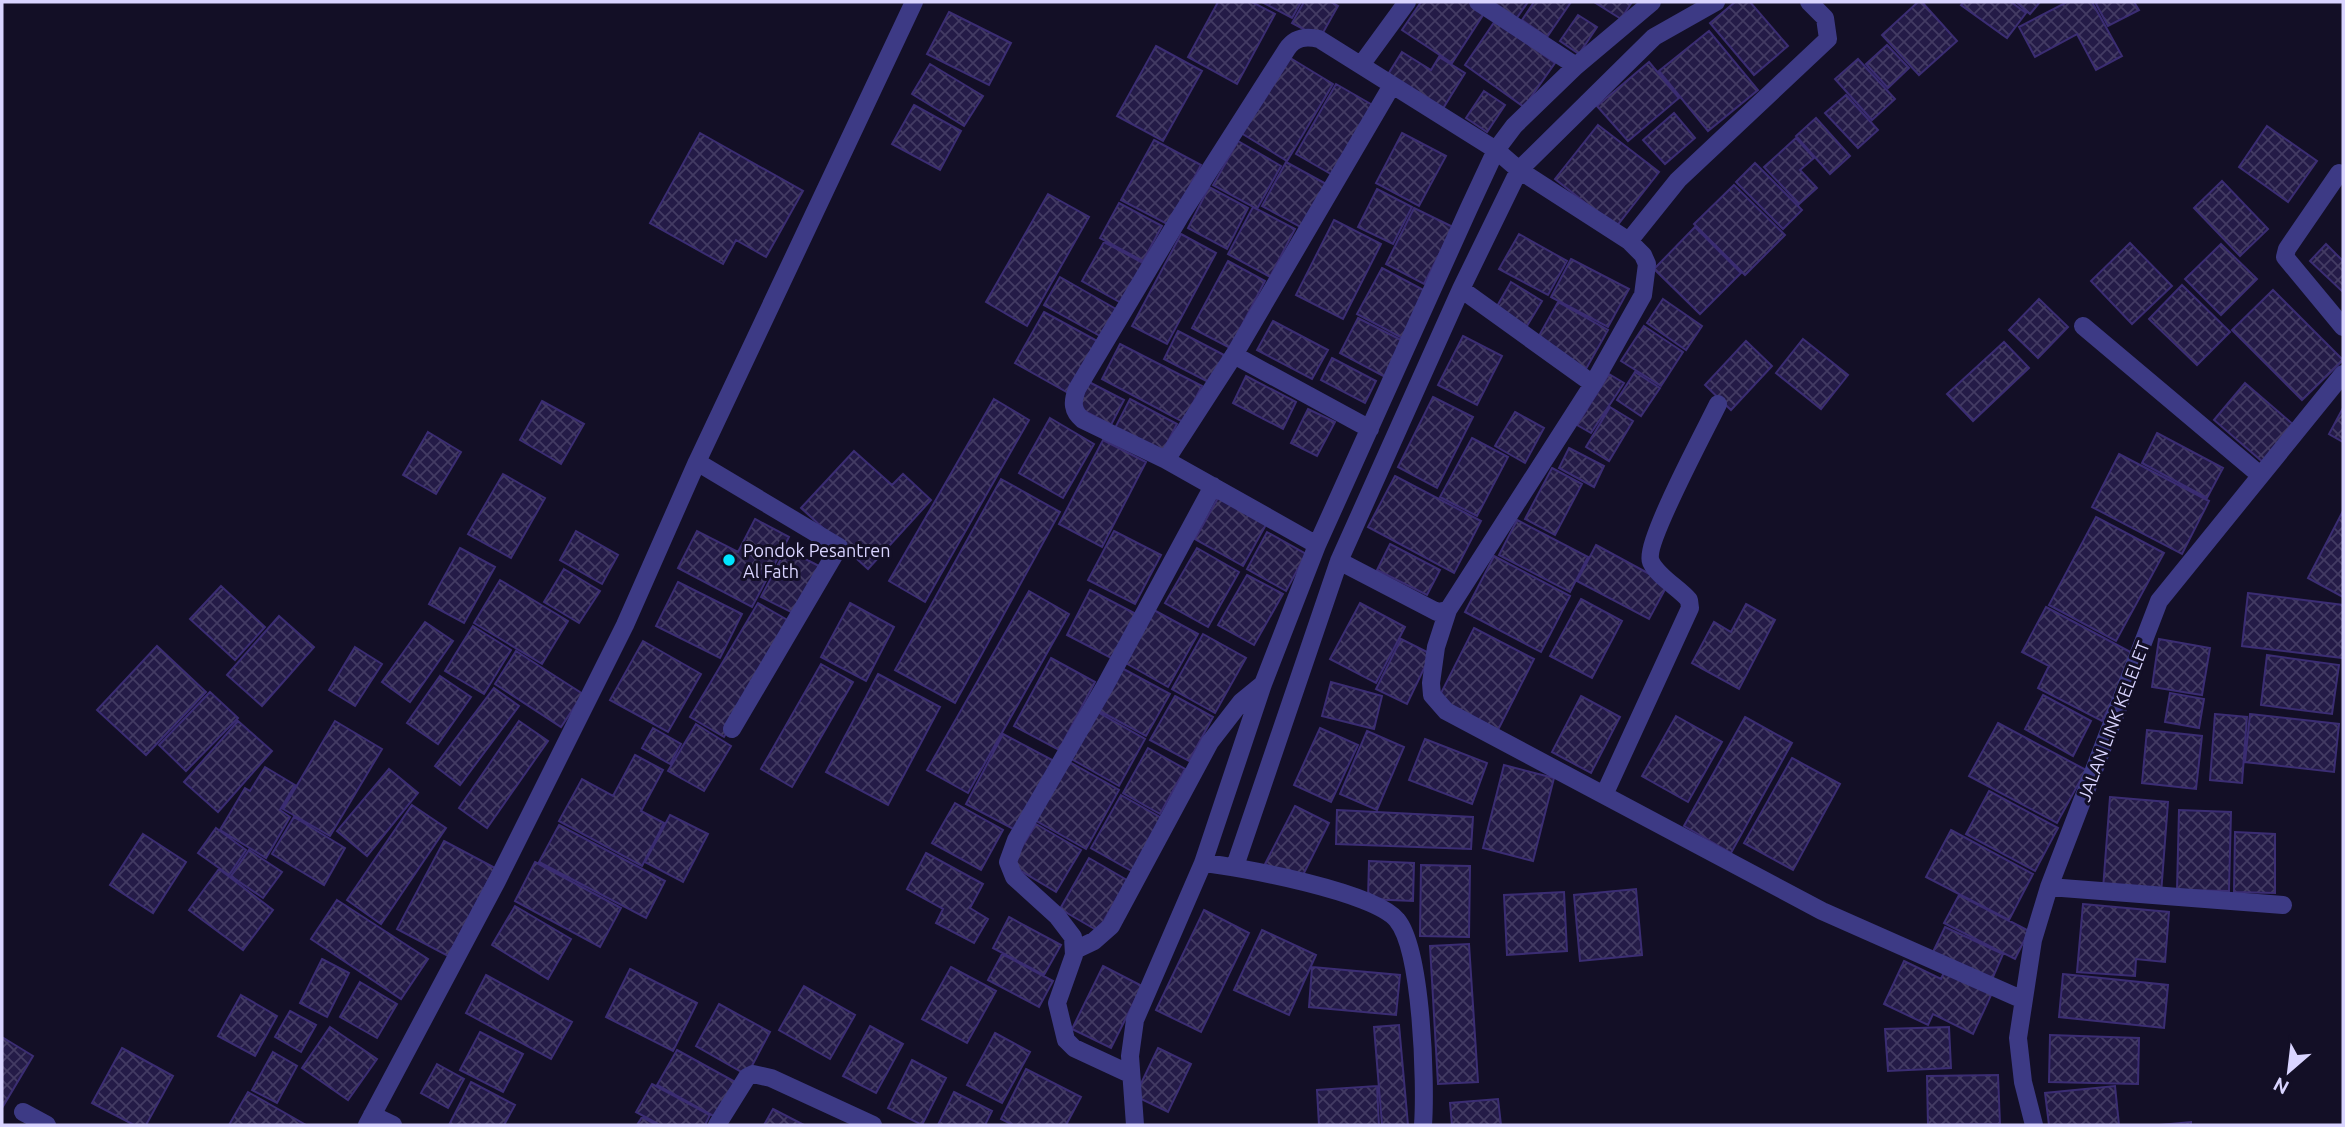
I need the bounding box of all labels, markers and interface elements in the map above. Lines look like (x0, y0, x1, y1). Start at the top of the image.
place label: Pondok Pesantren Al Fath (743, 540, 890, 581)
marker: Pondok Pesantren Al Fath (721, 552, 737, 568)
street label: JALAN LINK KELELET (2073, 638, 2153, 804)
north arrow (2254, 1036, 2324, 1106)
text: N (2270, 1073, 2292, 1099)

